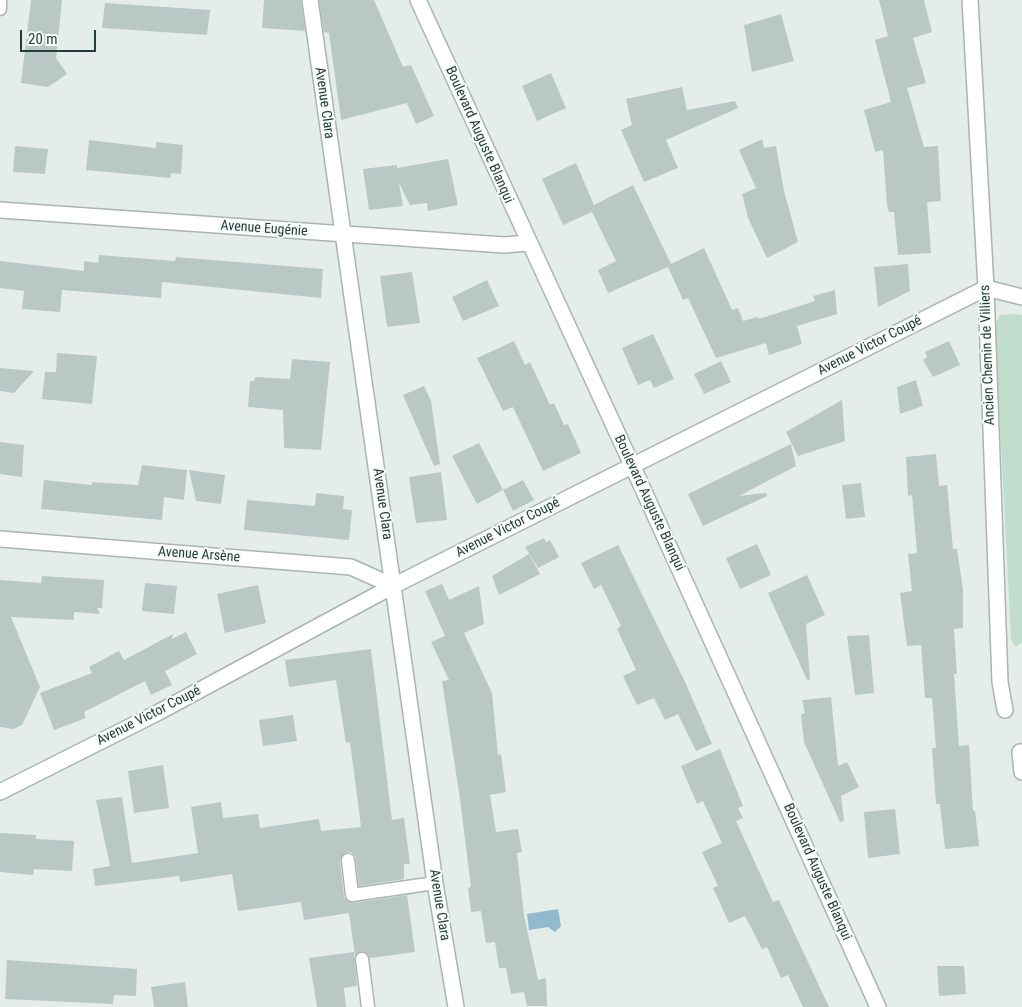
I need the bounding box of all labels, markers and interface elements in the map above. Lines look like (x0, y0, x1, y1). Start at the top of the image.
scale bar (22, 20, 99, 52)
text: 20 m (28, 30, 58, 48)
street label: Boulevard Auguste Blanqui (441, 64, 517, 206)
street label: Avenue Clara (311, 66, 337, 140)
street label: Avenue Eugénie (220, 218, 308, 240)
street label: Ancien Chemin de Villiers (977, 284, 999, 426)
street label: Avenue Victor Coupé (815, 312, 925, 380)
street label: Boulevard Auguste Blanqui (610, 432, 688, 574)
street label: Avenue Clara (369, 467, 395, 541)
street label: Avenue Victor Coupé (453, 494, 563, 562)
street label: Avenue Arsène (157, 544, 241, 566)
street label: Avenue Victor Coupé (94, 682, 204, 750)
street label: Boulevard Auguste Blanqui (779, 801, 855, 943)
street label: Avenue Clara (425, 868, 453, 942)

